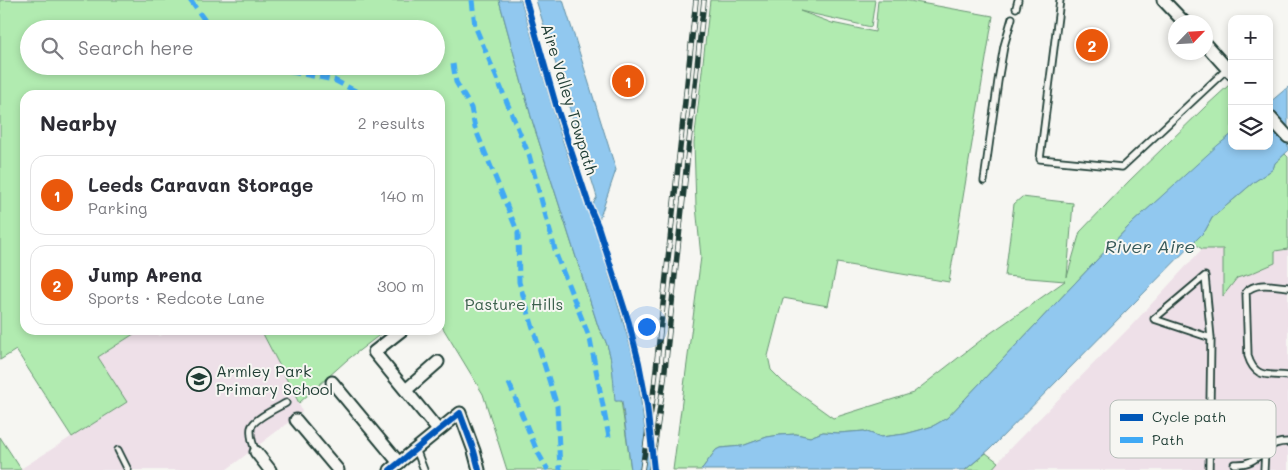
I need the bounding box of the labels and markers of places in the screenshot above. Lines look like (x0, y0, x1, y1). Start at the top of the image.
pin: 2 (1076, 26, 1108, 64)
pin: 1 (612, 62, 644, 100)
place label: Armley Park Primary School (216, 360, 333, 399)
school or university icon: Armley Park Primary School (186, 366, 212, 392)

